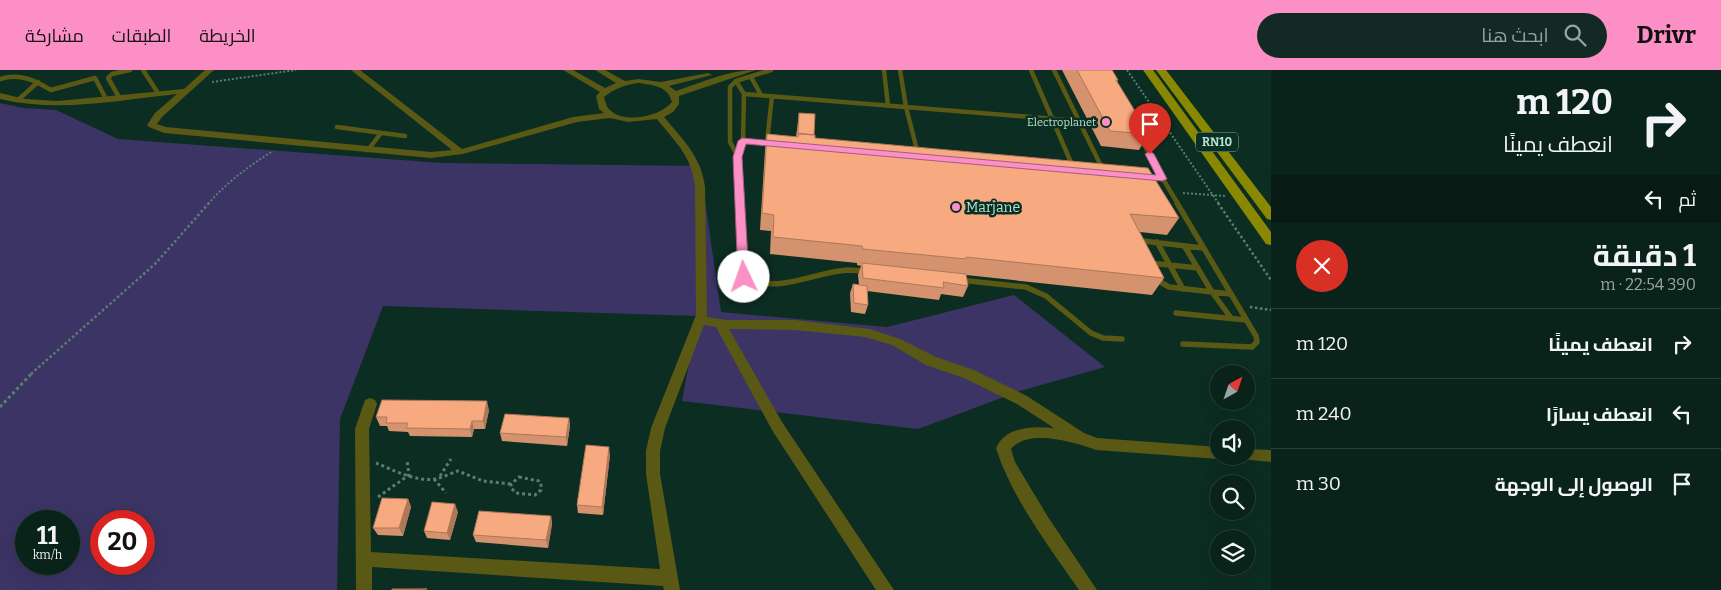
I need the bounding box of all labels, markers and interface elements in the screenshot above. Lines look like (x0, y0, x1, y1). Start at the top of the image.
search box (1257, 13, 1607, 58)
icon: search (1561, 21, 1589, 49)
text: Drivr (1637, 21, 1696, 49)
text: ابحث هنا (1481, 24, 1549, 47)
text: مشاركة (25, 25, 84, 47)
text: الطبقات (112, 25, 171, 47)
text: الخريطة (199, 25, 256, 47)
text: 120 m (1516, 81, 1613, 123)
icon: right (1631, 90, 1696, 155)
pin (1129, 103, 1171, 154)
icon: arrive (1136, 110, 1164, 138)
place label: Electroplanet (1027, 116, 1096, 129)
marker: Electroplanet (1100, 116, 1112, 128)
text: انعطف يمينًا (1503, 131, 1613, 158)
road number: RN10 (1196, 132, 1238, 152)
icon: left (1640, 185, 1668, 213)
text: ثم (1678, 188, 1696, 211)
place label: Marjane (966, 199, 1020, 216)
marker: Marjane (950, 201, 962, 213)
text: 1 دقيقة (1593, 238, 1696, 274)
button: close (1296, 240, 1348, 292)
position arrow (717, 250, 769, 302)
text: 390 m · 22:54 (1600, 275, 1696, 294)
icon: right (1668, 330, 1696, 358)
text: 120 m (1296, 332, 1348, 355)
text: انعطف يمينًا (1548, 333, 1653, 356)
north arrow (1210, 365, 1255, 410)
map controls (1210, 365, 1255, 575)
icon: left (1668, 400, 1696, 428)
text: 240 m (1296, 402, 1352, 425)
text: انعطف يسارًا (1546, 403, 1653, 426)
button: sound (1210, 420, 1255, 465)
icon: arrive (1668, 470, 1696, 498)
text: 30 m (1296, 472, 1341, 495)
text: الوصول إلى الوجهة (1495, 473, 1653, 496)
button: search (1210, 475, 1255, 520)
speed limit sign: 20 (90, 510, 155, 575)
text: 11 (37, 521, 58, 551)
button: layers (1210, 530, 1255, 575)
text: km/h (33, 548, 62, 562)

